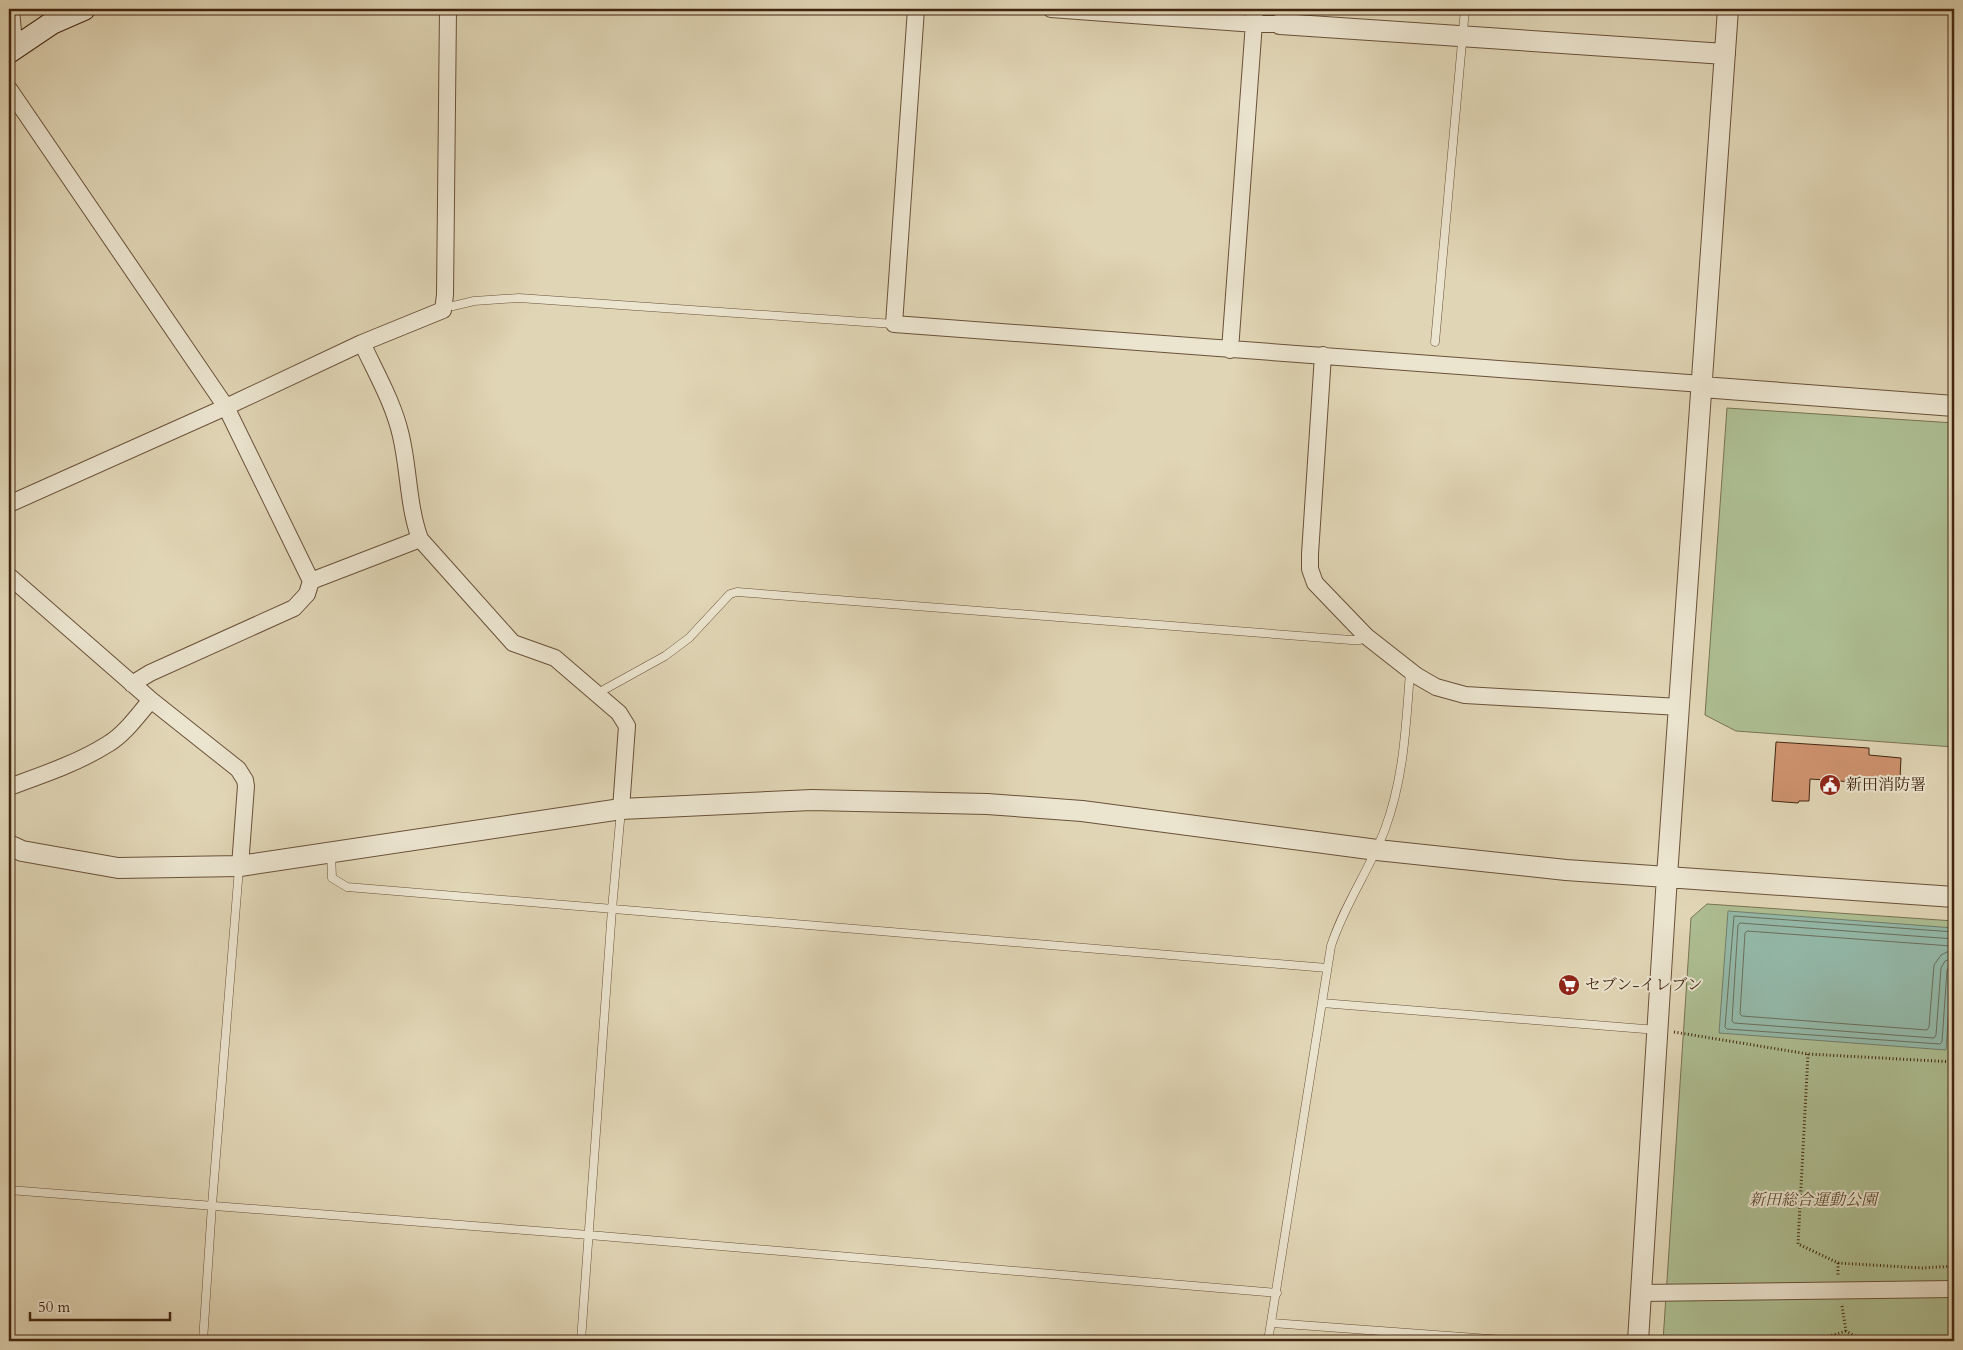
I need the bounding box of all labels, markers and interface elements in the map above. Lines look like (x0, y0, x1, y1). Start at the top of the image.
public building icon: 新田消防署 (1818, 773, 1842, 797)
place label: 新田消防署 (1846, 774, 1926, 796)
supermarket icon: セブン-イレブン (1557, 973, 1581, 997)
place label: セブン-イレブン (1585, 974, 1703, 996)
park label: 新田総合運動公園 (1749, 1189, 1880, 1211)
scale bar (30, 1290, 170, 1322)
text: 50 m (38, 1297, 70, 1317)

